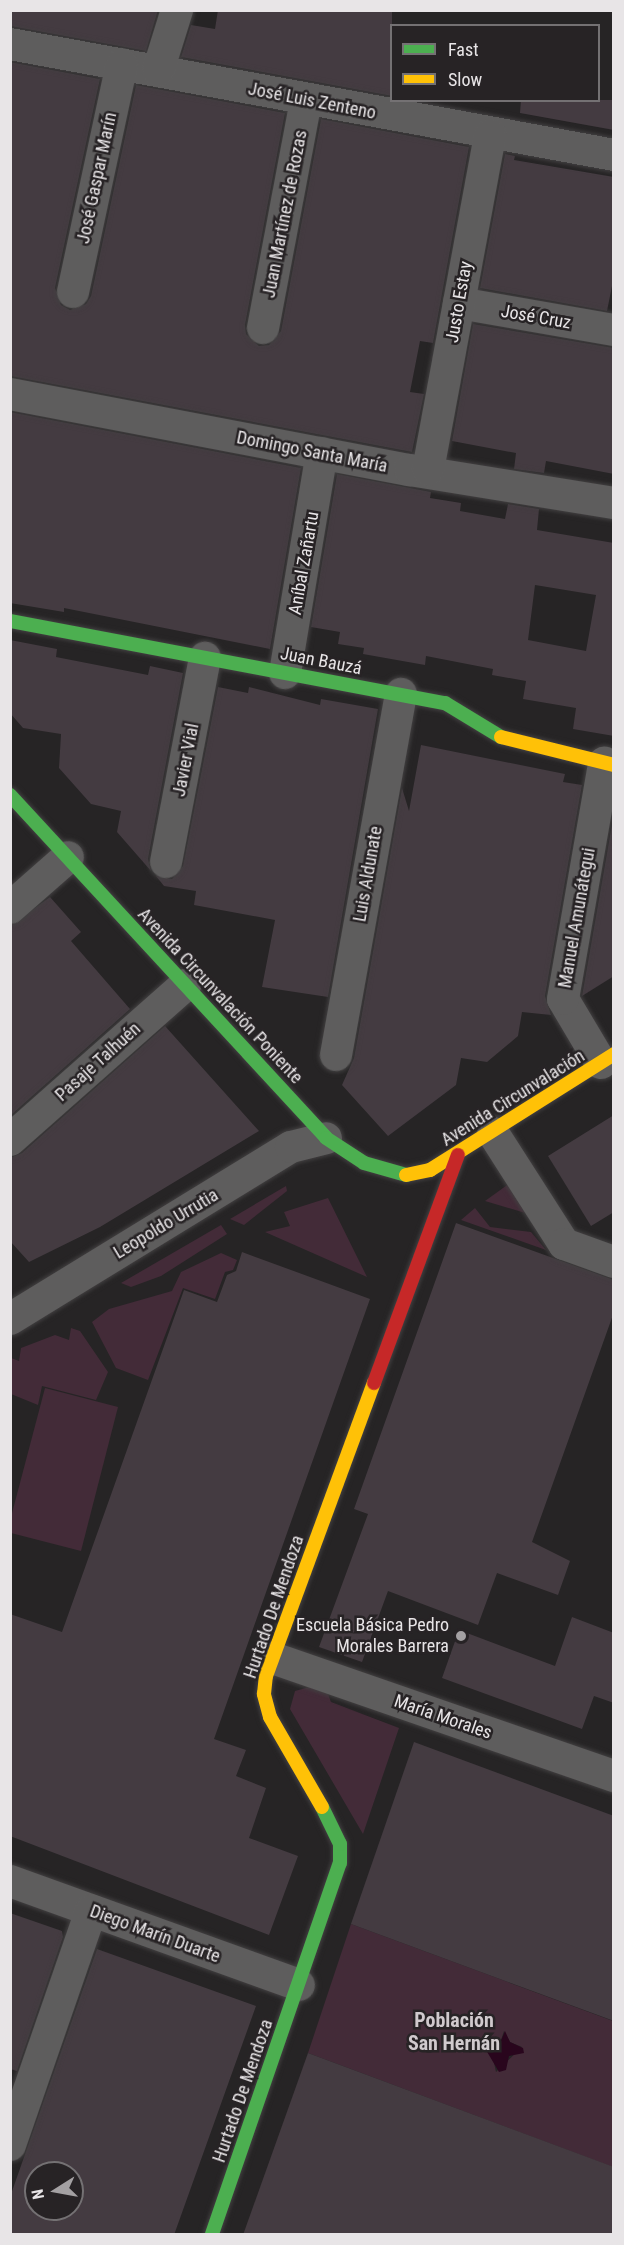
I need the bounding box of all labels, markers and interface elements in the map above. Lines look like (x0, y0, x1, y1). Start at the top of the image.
legend (390, 24, 600, 102)
text: Fast (448, 39, 479, 60)
text: Slow (448, 69, 482, 90)
street label: José Luis Zenteno (246, 78, 378, 124)
street label: José Gaspar Marín (73, 110, 121, 246)
street label: Juan Martínez de Rozas (258, 128, 312, 300)
street label: Justo Estay (441, 260, 477, 344)
street label: José Cruz (499, 300, 573, 334)
street label: Domingo Santa María (235, 427, 389, 477)
street label: Aníbal Zañartu (284, 510, 324, 616)
street label: Juan Bauzá (278, 643, 364, 679)
street label: Javier Vial (168, 722, 204, 798)
street label: Luis Aldunate (349, 825, 387, 923)
street label: Manuel Amunátegui (554, 846, 600, 990)
street label: Avenida Circunvalación Poniente (133, 904, 307, 1088)
street label: Pasaje Talhuén (51, 1018, 145, 1106)
street label: Avenida Circunvalación (437, 1045, 589, 1151)
street label: Leopoldo Urrutia (110, 1184, 222, 1264)
street label: Hurtado De Mendoza (239, 1533, 309, 1681)
place label: Escuela Básica Pedro Morales Barrera (296, 1615, 449, 1658)
marker: Escuela Básica Pedro Morales Barrera (454, 1629, 468, 1643)
street label: María Morales (391, 1690, 495, 1744)
street label: Diego Marín Duarte (87, 1900, 223, 1968)
district label: Población San Hernán (408, 2009, 500, 2056)
street label: Hurtado De Mendoza (208, 2017, 278, 2165)
north arrow (24, 2161, 84, 2221)
text: N (28, 2188, 48, 2201)

